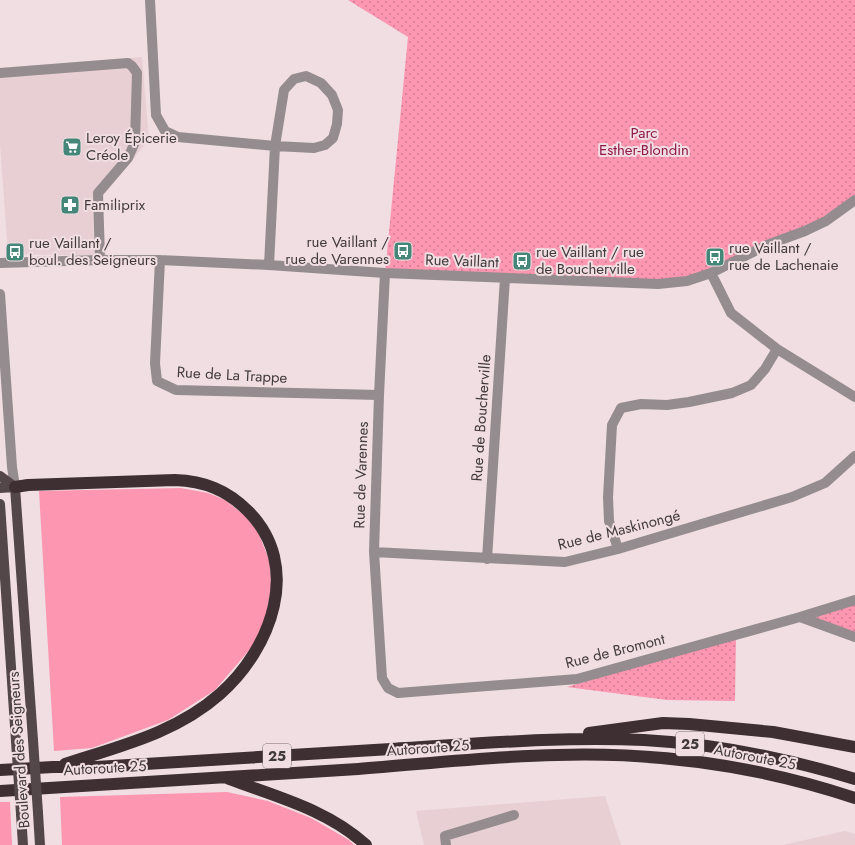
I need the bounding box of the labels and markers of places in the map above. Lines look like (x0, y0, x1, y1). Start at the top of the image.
place label: Leroy Épicerie Créole (86, 127, 177, 166)
supermarket icon: Leroy Épicerie Créole (61, 136, 83, 158)
pharmacy icon: Familiprix (59, 194, 81, 216)
place label: Familiprix (84, 194, 146, 216)
place label: rue Vaillant / rue de Varennes (285, 231, 389, 270)
place label: rue Vaillant / boul. des Seigneurs (29, 232, 156, 271)
place label: rue Vaillant / rue de Lachenaie (729, 237, 839, 276)
bus stop icon: rue Vaillant / rue de Varennes (392, 240, 414, 262)
bus stop icon: rue Vaillant / boul. des Seigneurs (4, 241, 26, 263)
place label: rue Vaillant / rue de Boucherville (536, 241, 644, 280)
bus stop icon: rue Vaillant / rue de Lachenaie (704, 246, 726, 268)
bus stop icon: rue Vaillant / rue de Boucherville (511, 250, 533, 272)

